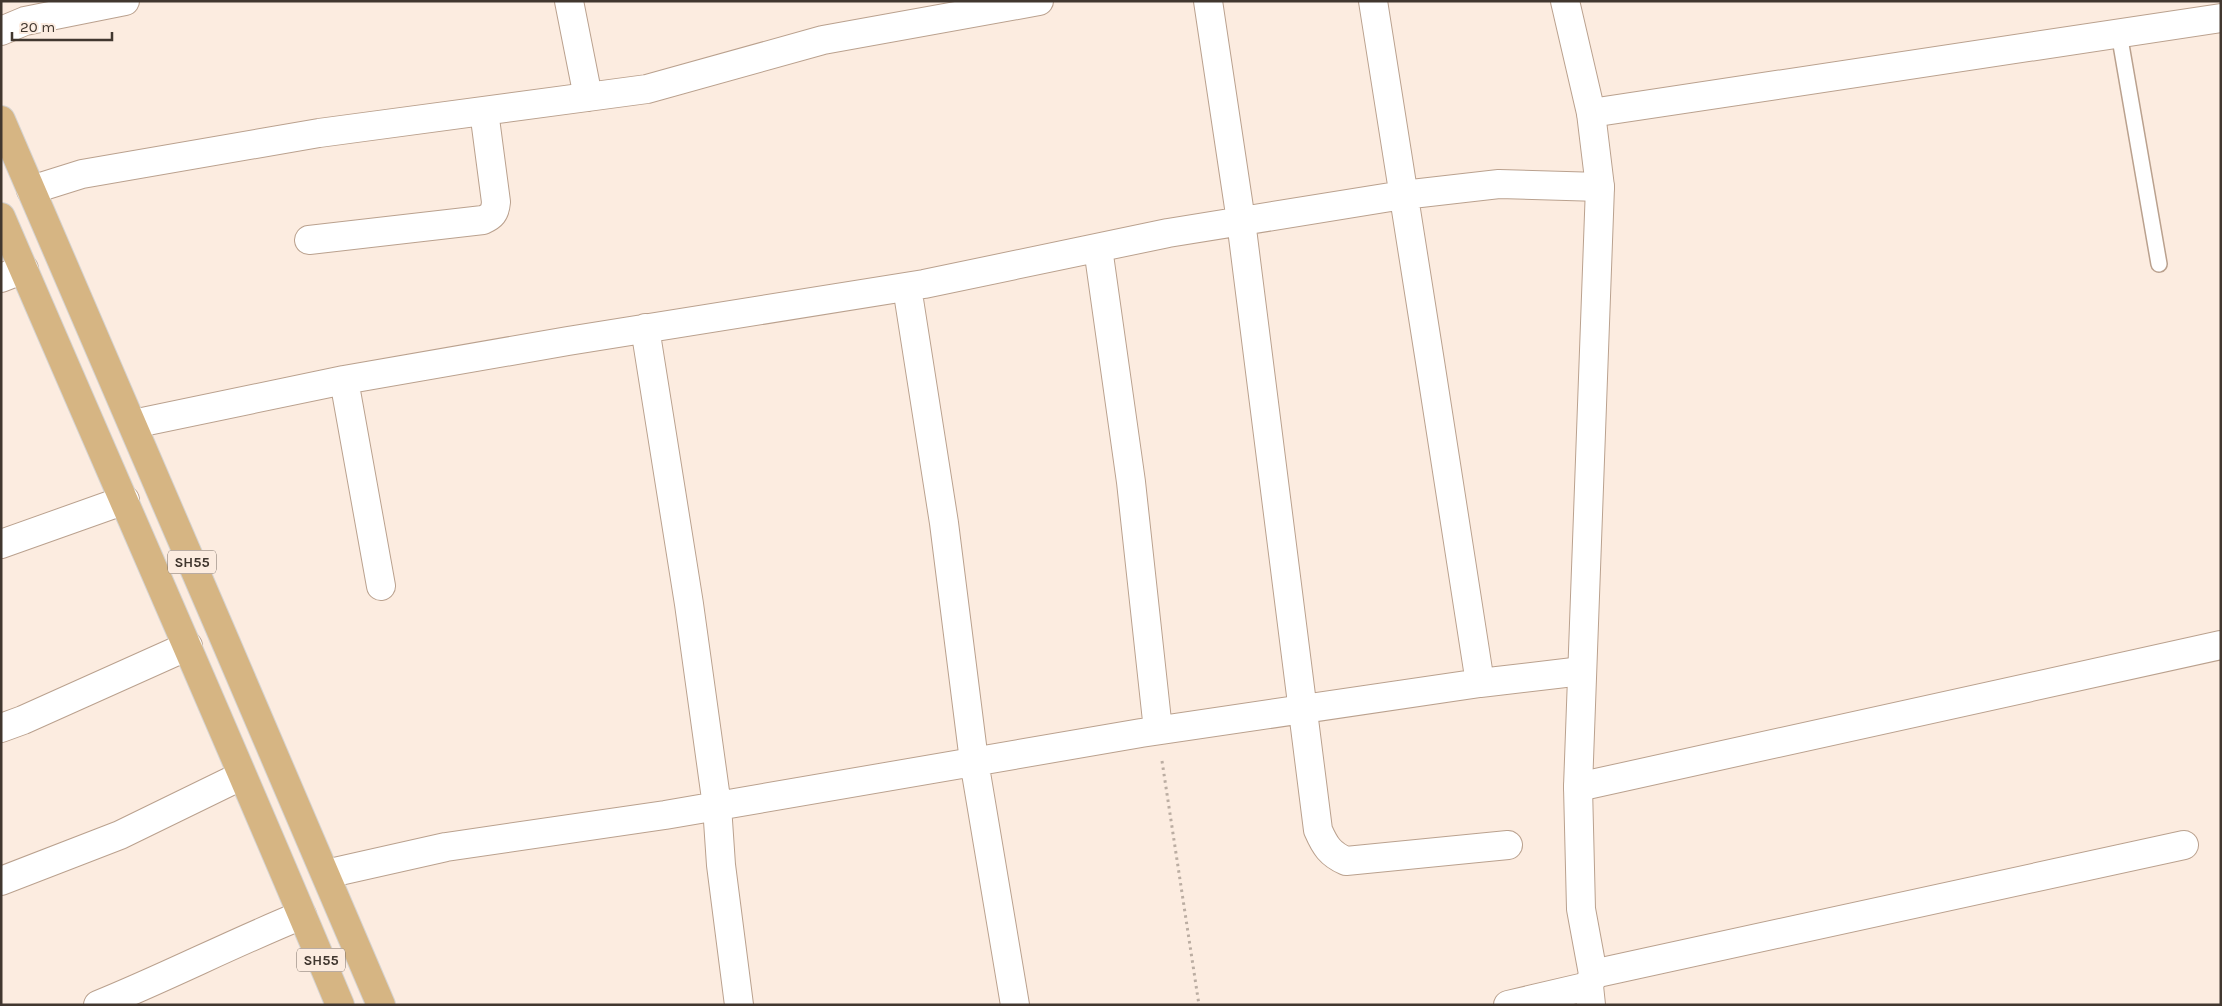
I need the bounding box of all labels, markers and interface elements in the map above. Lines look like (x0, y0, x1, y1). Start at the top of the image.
scale bar (12, 10, 112, 42)
text: 20 m (20, 18, 55, 36)
road number: SH55 (168, 550, 216, 574)
road number: SH55 (297, 948, 345, 972)

